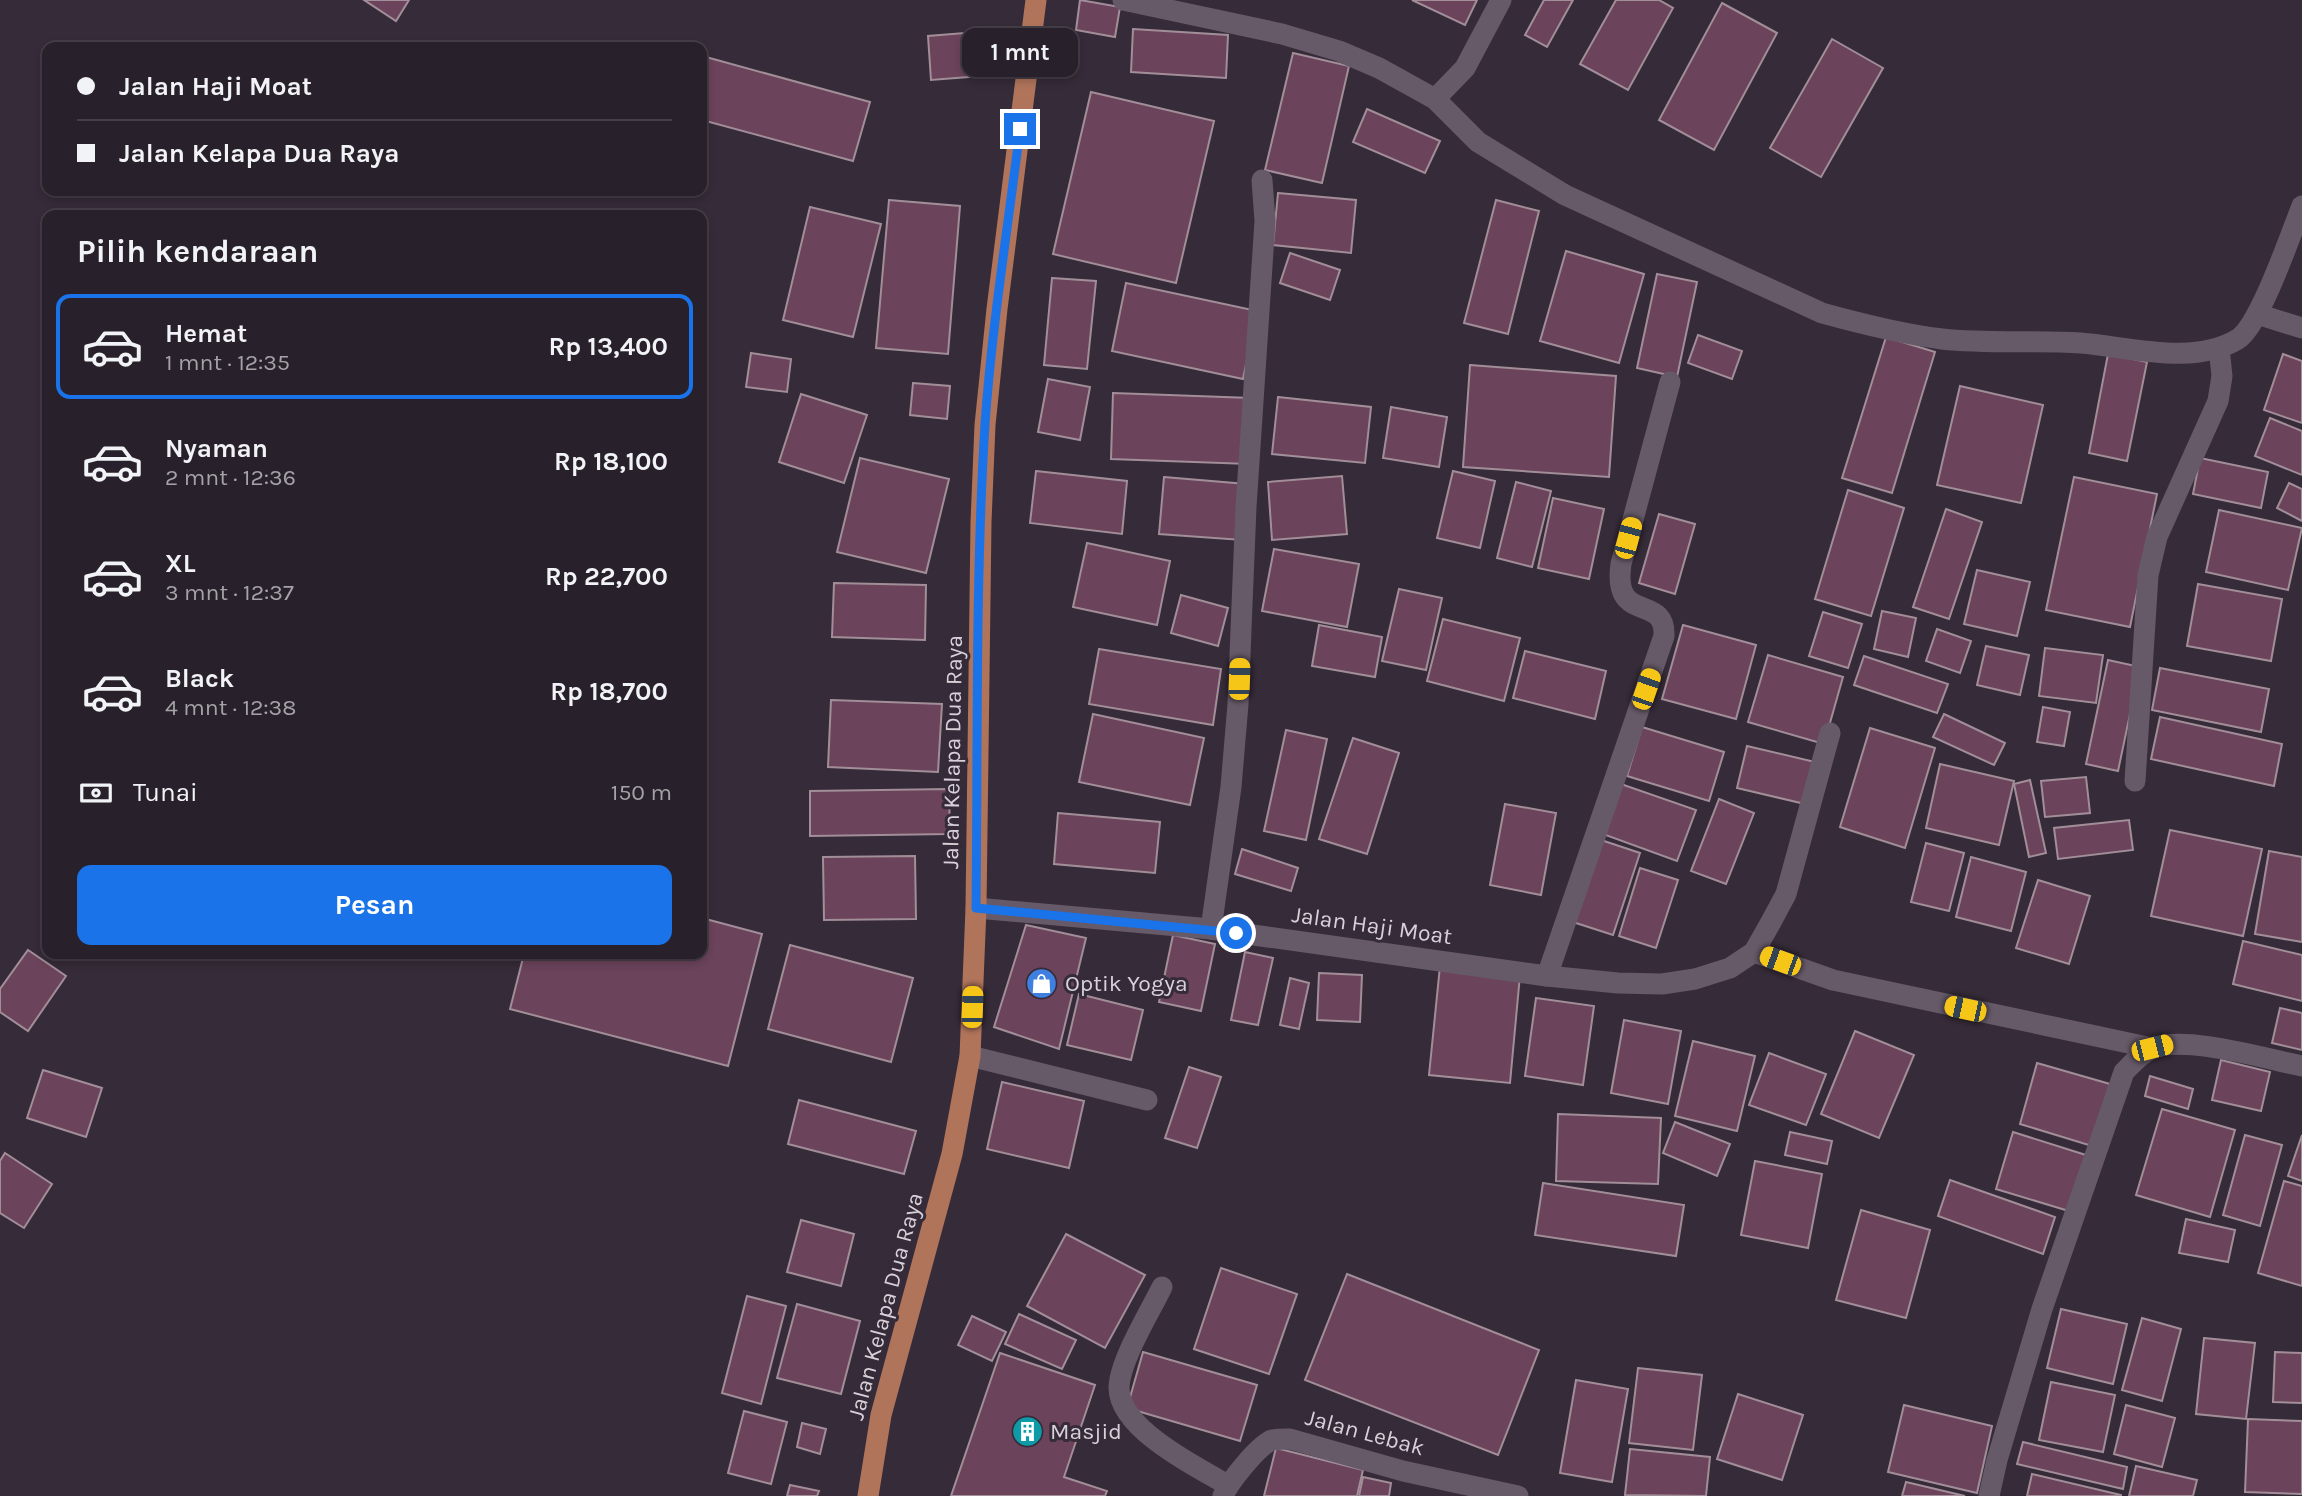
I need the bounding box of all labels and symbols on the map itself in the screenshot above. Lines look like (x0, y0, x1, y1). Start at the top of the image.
callout: 1 mnt (962, 27, 1078, 76)
route end (1004, 113, 1036, 145)
car (1613, 515, 1644, 561)
street label: Jalan Kelapa Dua Raya (937, 635, 968, 869)
car (1228, 658, 1251, 700)
car (1630, 666, 1663, 712)
street label: Jalan Haji Moat (1290, 901, 1454, 950)
route start (1220, 917, 1252, 949)
car (1757, 944, 1804, 978)
shop icon: Optik Yogya (1025, 966, 1059, 1000)
place label: Optik Yogya (1065, 970, 1188, 997)
car (961, 986, 984, 1028)
car (1943, 994, 1988, 1024)
car (2130, 1033, 2175, 1063)
street label: Jalan Kelapa Dua Raya (842, 1190, 929, 1423)
street label: Jalan Lebak (1302, 1404, 1427, 1461)
building icon: Masjid (1010, 1414, 1044, 1448)
place label: Masjid (1050, 1418, 1122, 1445)

